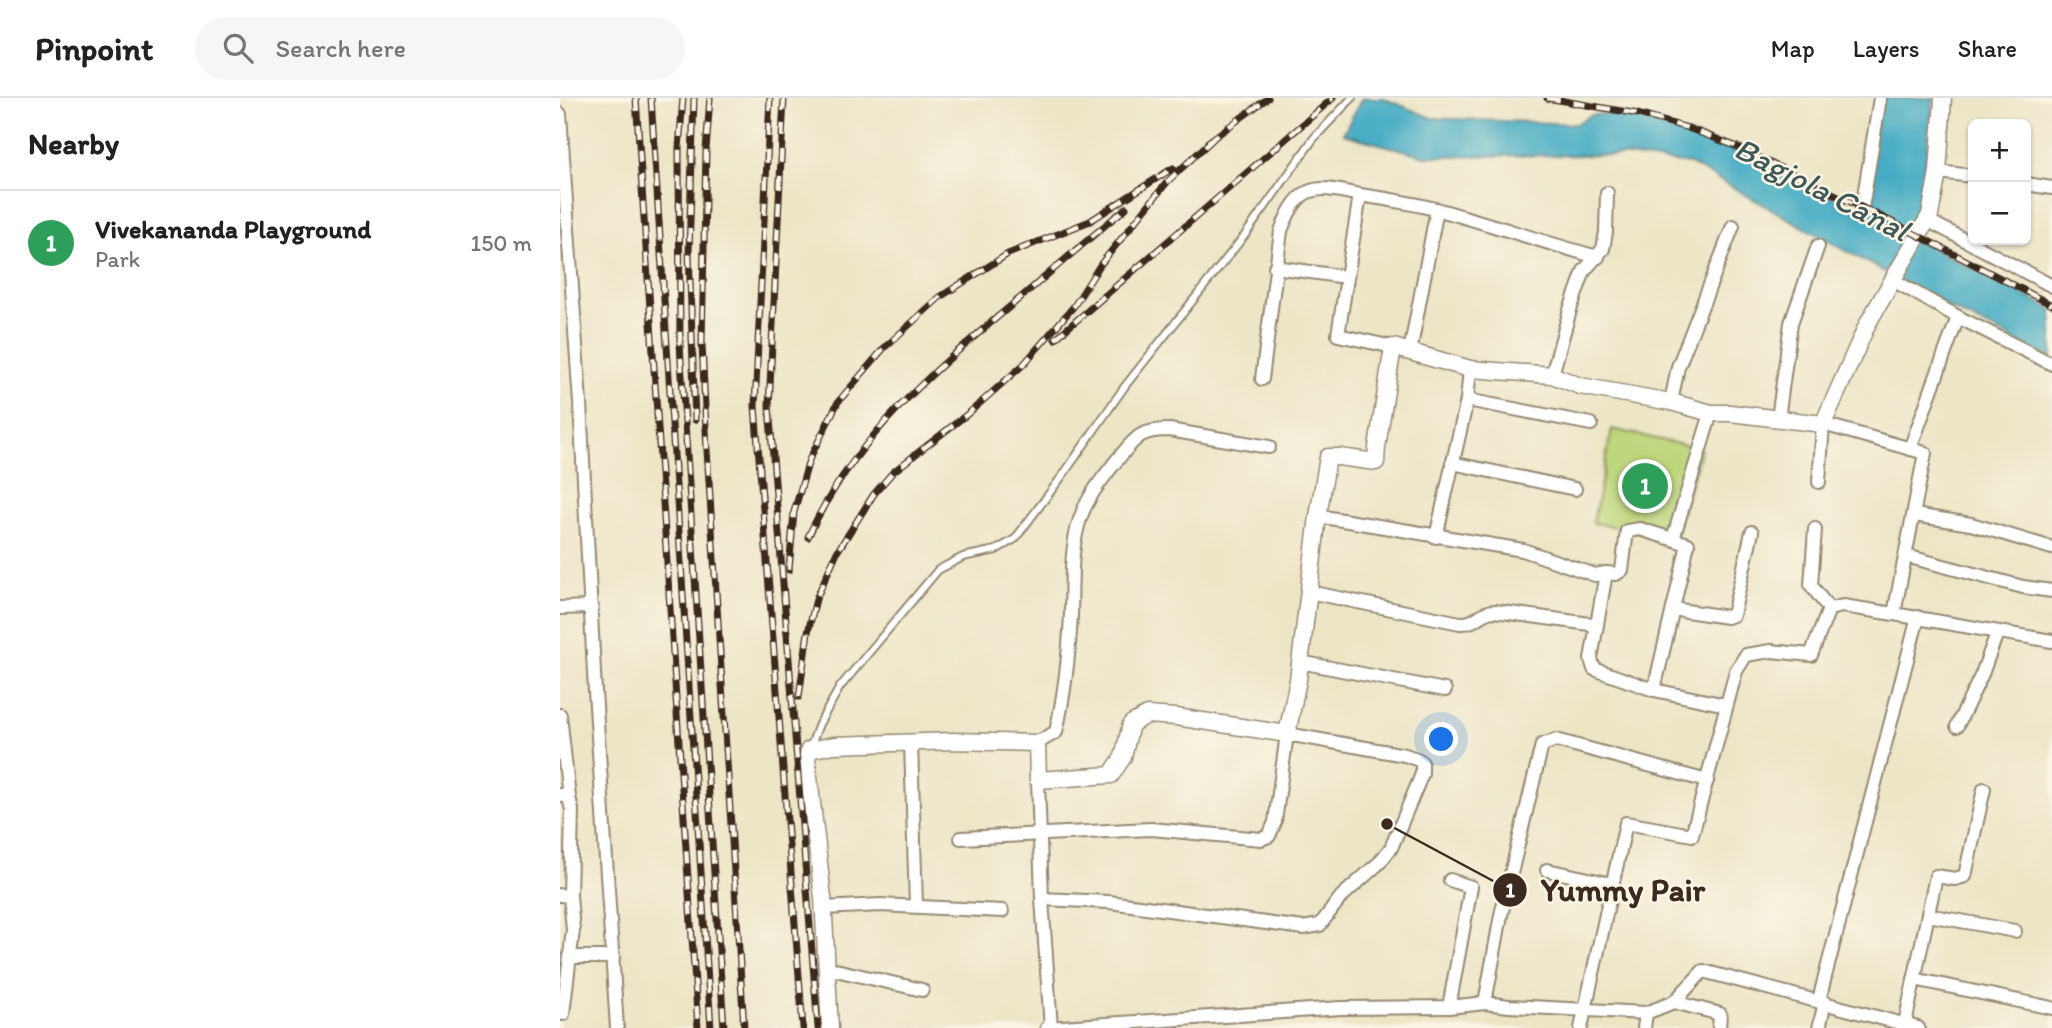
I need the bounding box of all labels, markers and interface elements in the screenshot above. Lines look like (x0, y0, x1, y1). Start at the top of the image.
search box (195, 17, 685, 80)
text: Pinpoint (35, 29, 153, 68)
icon: search (219, 29, 257, 67)
text: Search here (275, 32, 406, 64)
text: Map (1771, 34, 1815, 63)
text: Layers (1853, 34, 1920, 63)
text: Share (1958, 34, 2017, 63)
map controls (1968, 119, 2031, 245)
button: + (1968, 119, 2031, 182)
text: Nearby (28, 125, 119, 162)
water label: Bagjola Canal (1728, 129, 1917, 250)
button: − (1968, 182, 2031, 245)
text: Vivekananda Playground (95, 213, 371, 245)
text: 1 (46, 229, 56, 257)
text: 150 m (471, 229, 532, 257)
text: Park (95, 245, 140, 273)
pin: 1 (1622, 460, 1668, 512)
your location (1424, 722, 1458, 756)
callout: Yummy Pair (1492, 863, 1720, 916)
text: Yummy Pair (1540, 871, 1707, 909)
text: 1 (1505, 877, 1515, 902)

